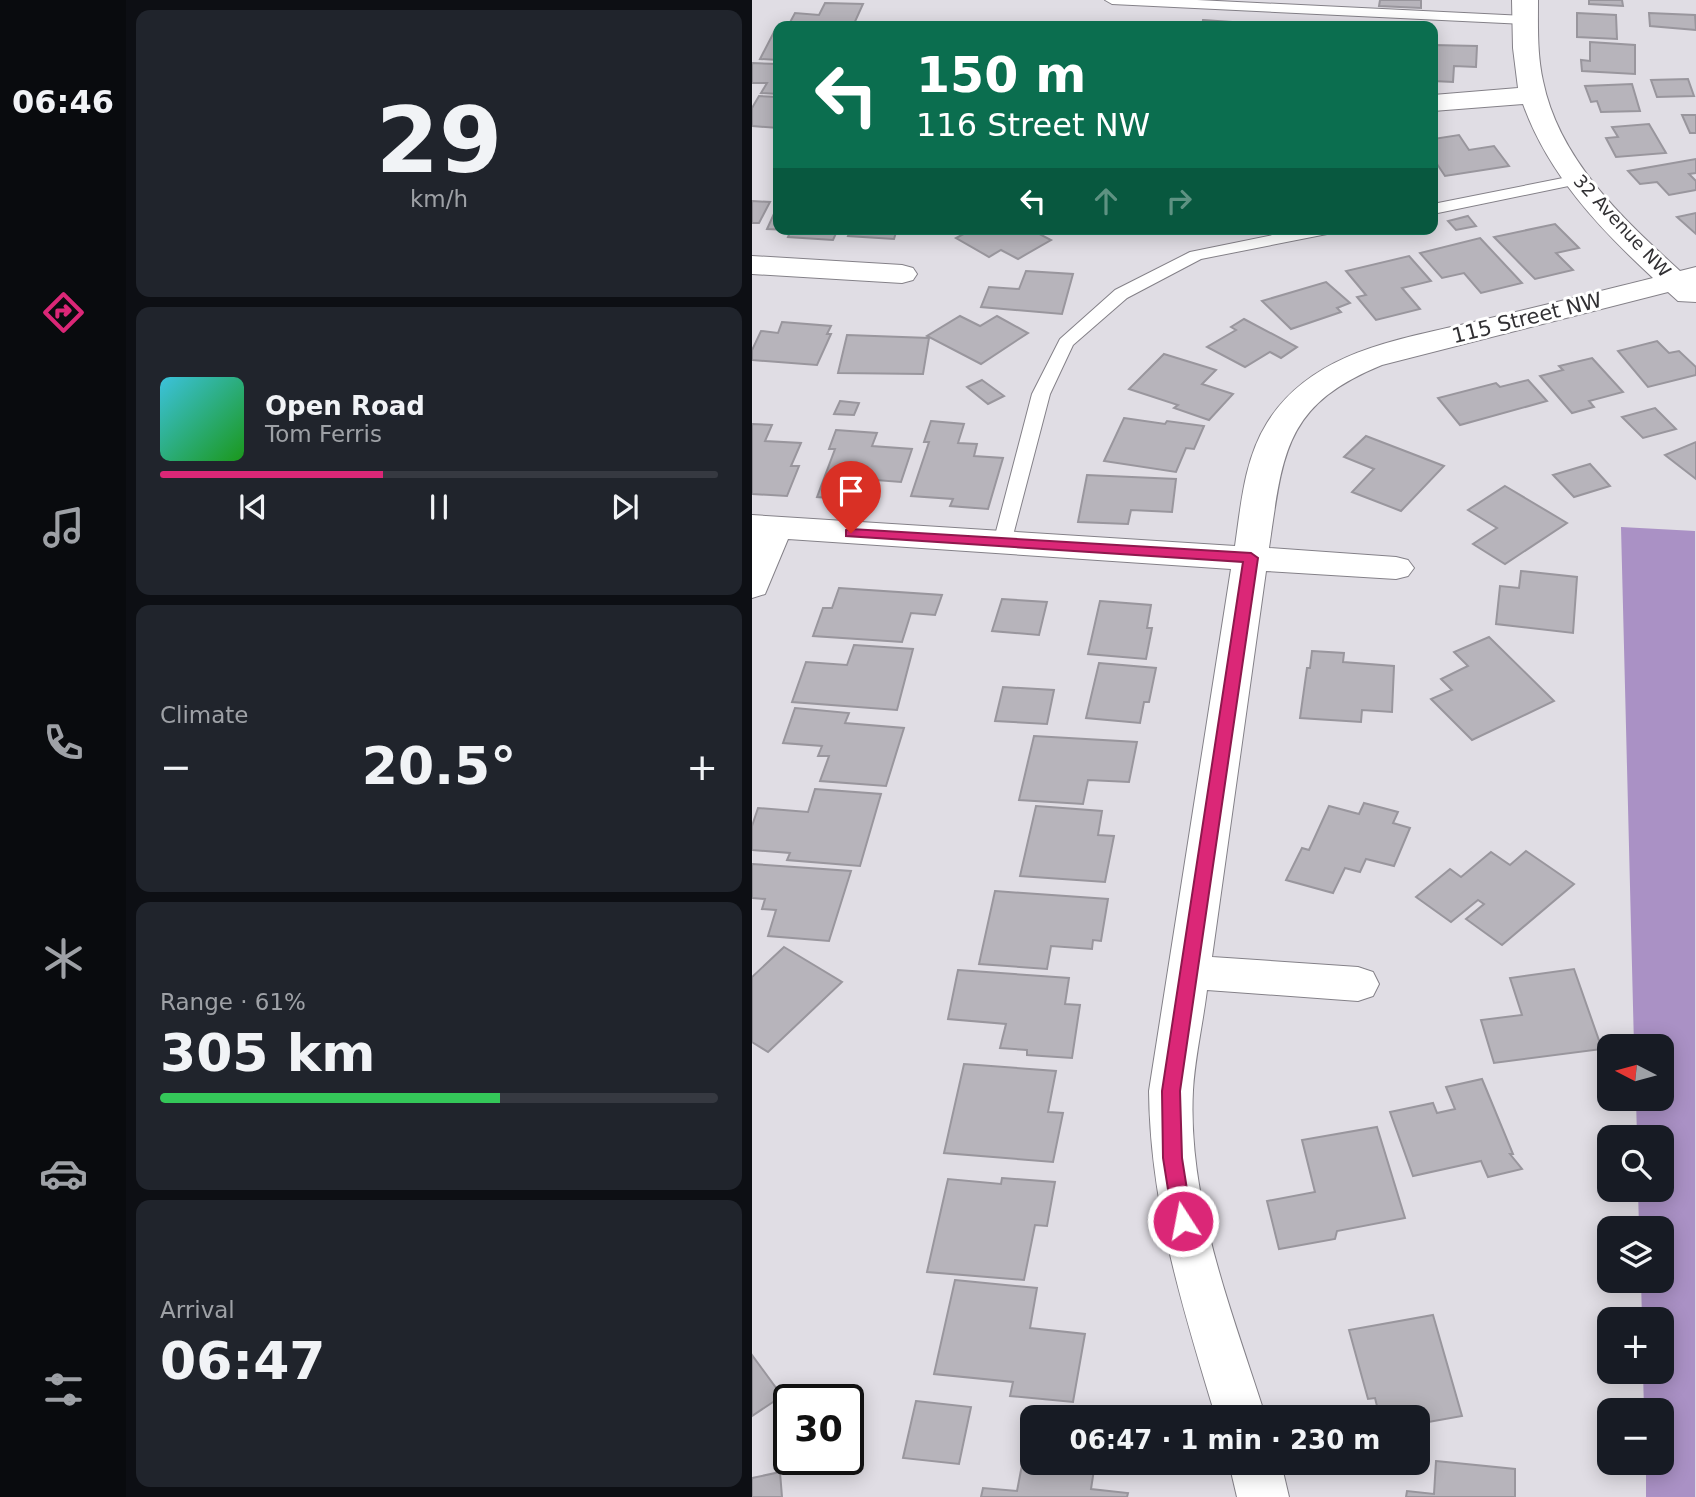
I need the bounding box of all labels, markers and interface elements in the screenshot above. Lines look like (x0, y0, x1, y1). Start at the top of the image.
text: 150 m (916, 47, 1086, 104)
icon: left (801, 49, 892, 140)
text: 06:46 (12, 83, 114, 121)
text: 29 (376, 88, 502, 193)
text: 116 Street NW (916, 106, 1150, 144)
street label: 32 Avenue NW (1570, 170, 1675, 281)
icon: left (1014, 182, 1052, 220)
icon: ahead (1087, 182, 1125, 220)
icon: right (1160, 182, 1198, 220)
text: km/h (410, 186, 468, 212)
icon: directions (39, 288, 88, 337)
street label: 115 Street NW (1450, 288, 1605, 348)
text: Open Road (265, 391, 425, 421)
text: Tom Ferris (265, 421, 382, 447)
pin (821, 461, 881, 533)
icon: arrive (832, 472, 870, 510)
icon: previous (234, 488, 272, 526)
icon: pause (420, 488, 458, 526)
icon: next (606, 488, 644, 526)
icon: music (39, 503, 88, 552)
text: Climate (160, 702, 249, 728)
icon: phone (39, 718, 88, 767)
text: 20.5° (362, 736, 516, 796)
text: − (160, 745, 192, 789)
text: + (686, 745, 718, 789)
icon: climate (39, 934, 88, 983)
text: Range · 61% (160, 989, 306, 1015)
text: 305 km (160, 1023, 375, 1083)
north arrow (1597, 1034, 1674, 1111)
map controls (1597, 1034, 1674, 1475)
button: search (1597, 1125, 1674, 1202)
icon: car (39, 1149, 88, 1198)
position arrow (1146, 1184, 1220, 1258)
button: layers (1597, 1216, 1674, 1293)
text: Arrival (160, 1297, 235, 1323)
button: + (1597, 1307, 1674, 1384)
text: 06:47 (160, 1331, 326, 1391)
icon: filters (39, 1365, 88, 1414)
speed limit sign: 30 (773, 1384, 864, 1475)
button: − (1597, 1398, 1674, 1475)
text: 06:47 · 1 min · 230 m (1070, 1425, 1380, 1455)

